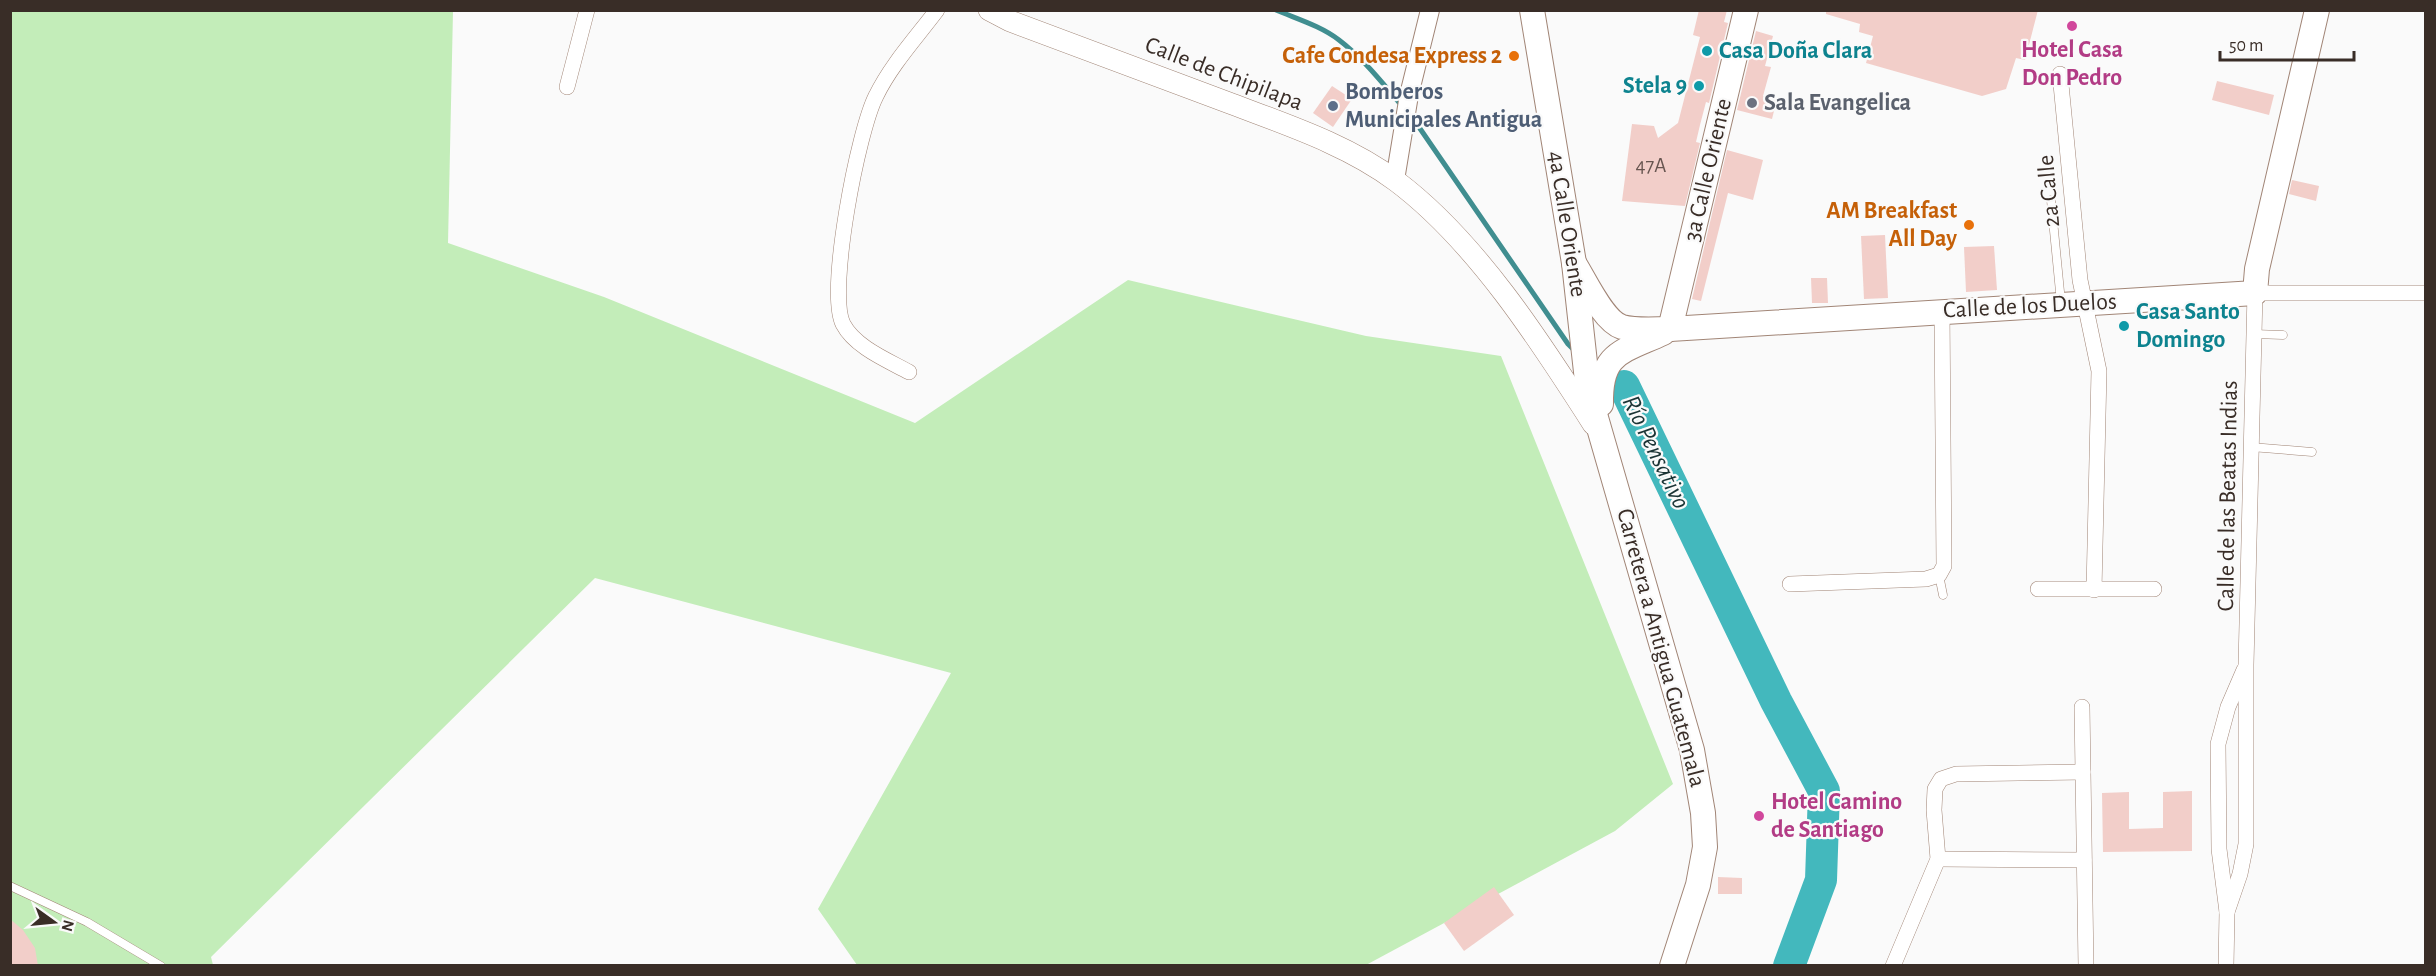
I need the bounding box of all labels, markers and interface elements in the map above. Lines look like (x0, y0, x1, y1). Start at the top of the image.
marker: Hotel Casa Don Pedro (2065, 19, 2079, 33)
scale bar (2220, 24, 2354, 62)
street label: Calle de Chipilapa (1142, 33, 1306, 115)
text: 50 m (2229, 37, 2263, 55)
place label: Hotel Casa Don Pedro (2021, 38, 2123, 90)
place label: Casa Doña Clara (1719, 39, 1872, 63)
place label: Cafe Condesa Express 2 (1282, 44, 1502, 68)
marker: Casa Doña Clara (1700, 44, 1714, 58)
marker: Cafe Condesa Express 2 (1507, 49, 1521, 63)
place label: Stela 9 (1623, 74, 1687, 98)
marker: Stela 9 (1692, 79, 1706, 93)
place label: Bomberos Municipales Antigua (1345, 80, 1542, 132)
place label: Sala Evangelica (1764, 91, 1911, 115)
street label: 3a Calle Oriente (1680, 96, 1736, 244)
marker: Sala Evangelica (1745, 96, 1759, 110)
marker: Bomberos Municipales Antigua (1326, 99, 1340, 113)
street label: 4a Calle Oriente (1544, 149, 1590, 299)
street label: 2a Calle (2034, 154, 2064, 228)
house number: 47A (1636, 155, 1667, 176)
place label: AM Breakfast All Day (1826, 199, 1957, 251)
marker: AM Breakfast All Day (1962, 218, 1976, 232)
street label: Calle de los Duelos (1943, 289, 2117, 323)
place label: Casa Santo Domingo (2136, 300, 2240, 352)
marker: Casa Santo Domingo (2117, 319, 2131, 333)
street label: Calle de las Beatas Indias (2214, 380, 2242, 612)
water label: Río Pensativo (1617, 391, 1695, 513)
street label: Carretera a Antigua Guatemala (1612, 506, 1710, 790)
place label: Hotel Camino de Santiago (1771, 790, 1902, 842)
marker: Hotel Camino de Santiago (1752, 809, 1766, 823)
north arrow (24, 892, 84, 952)
text: N (58, 918, 77, 933)

